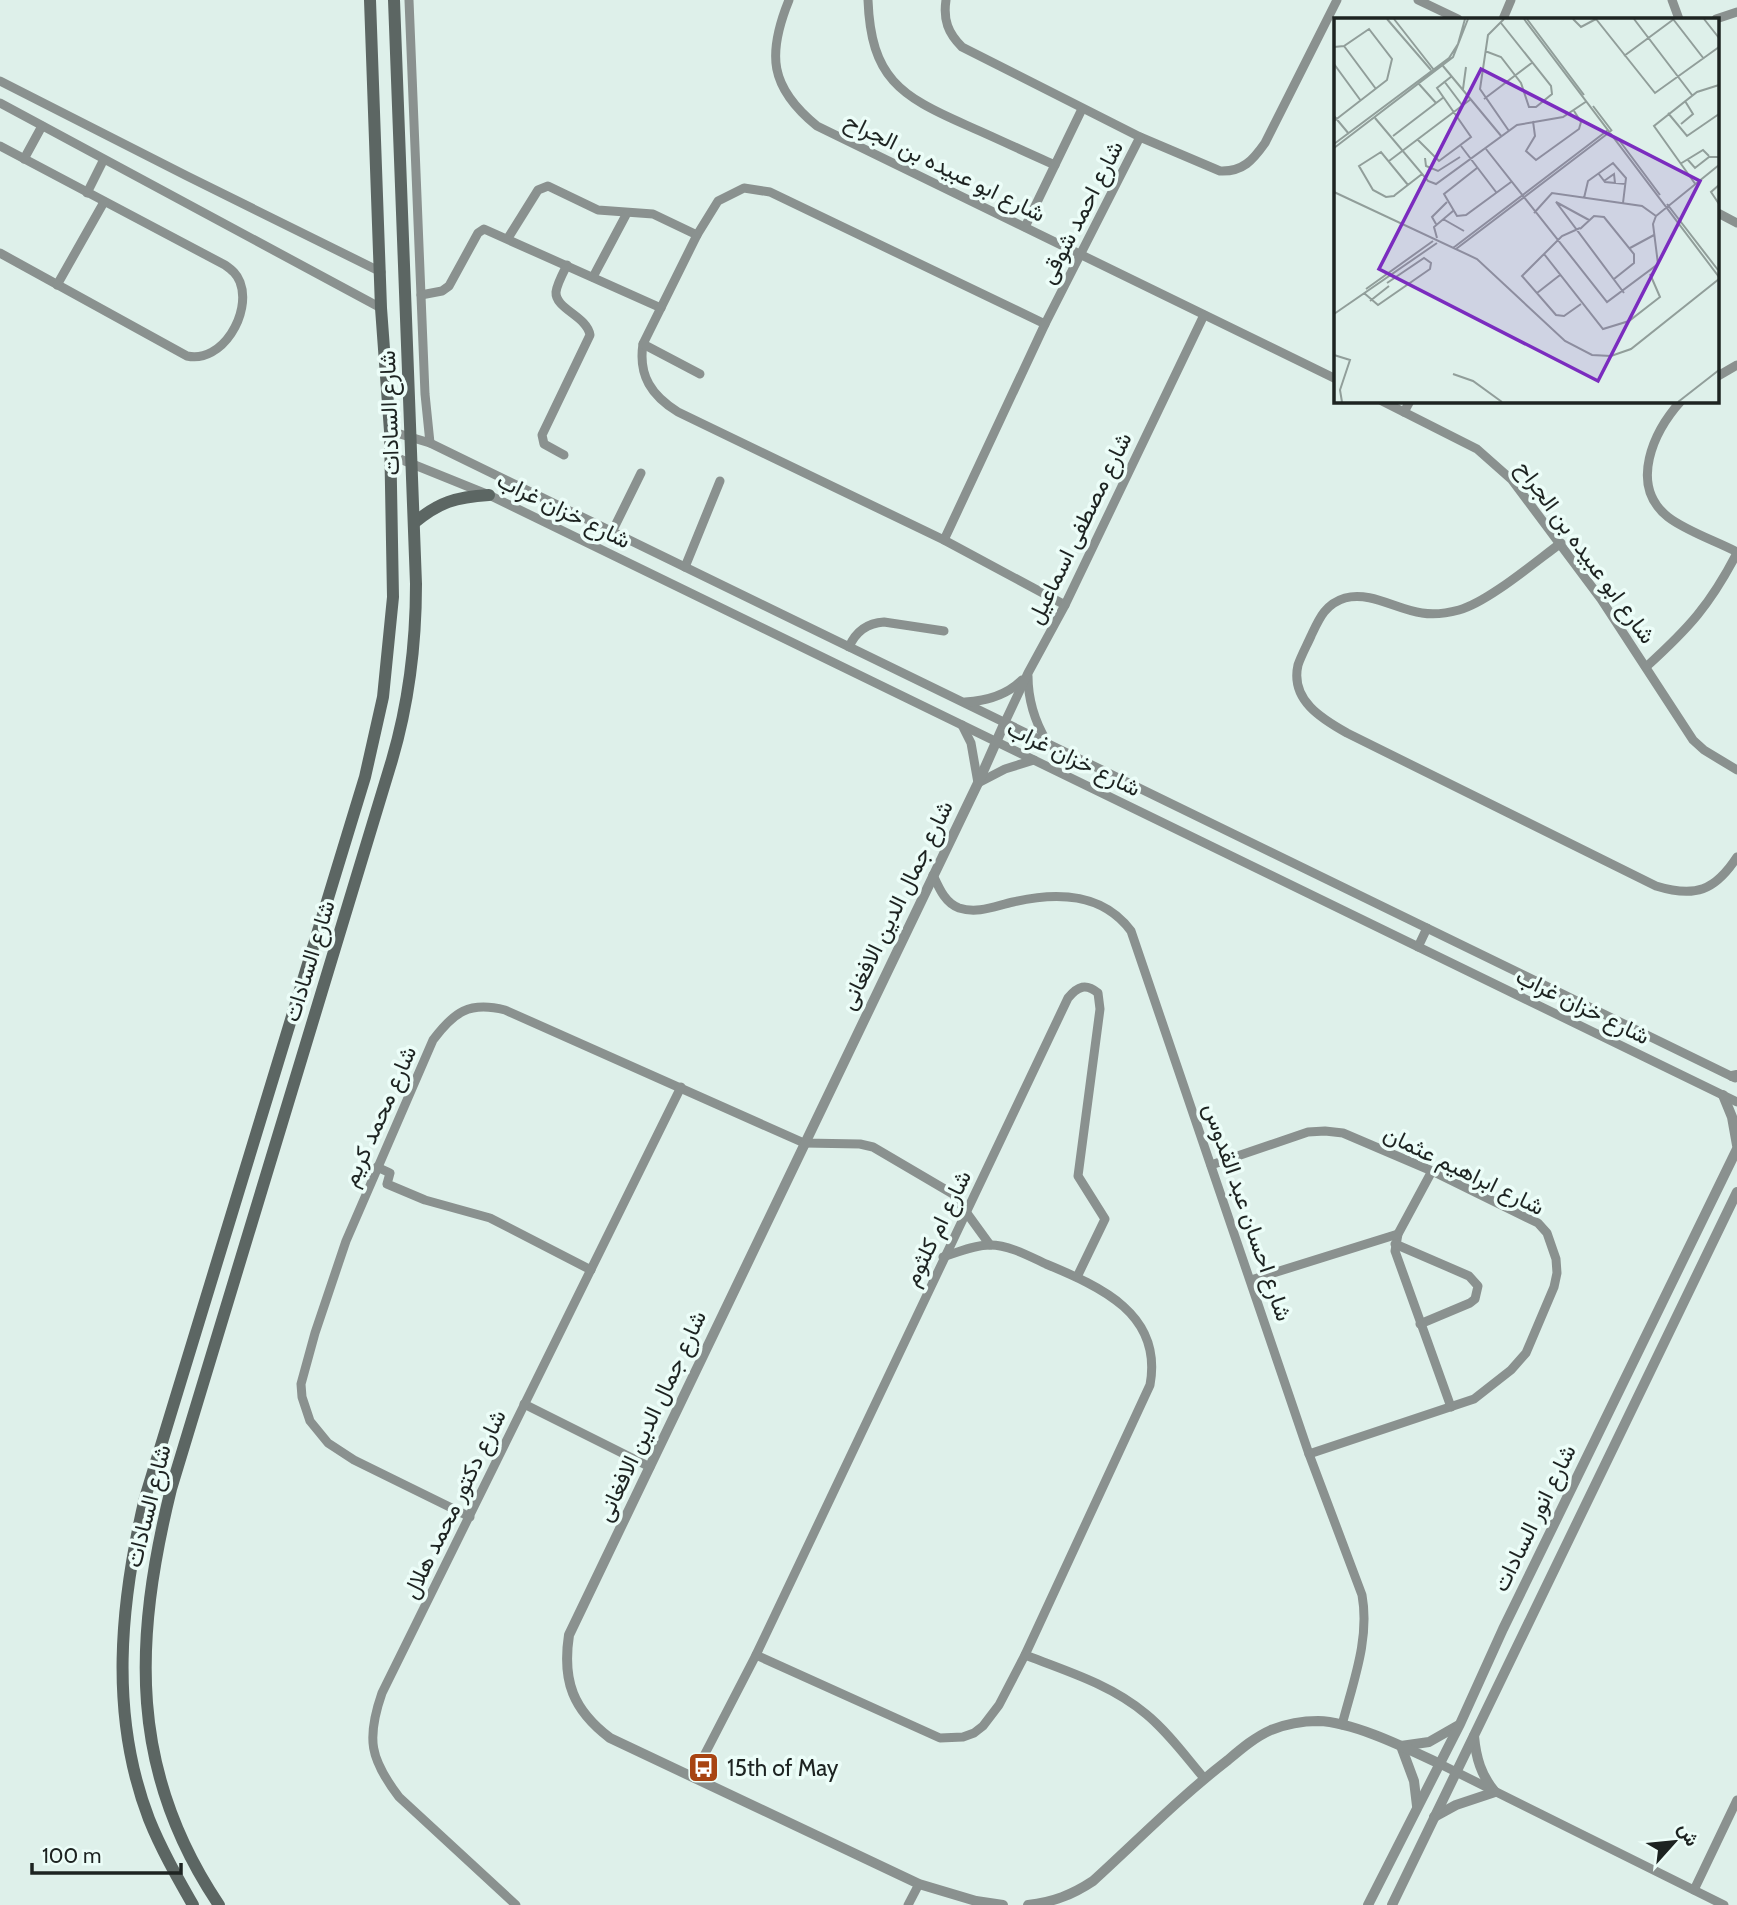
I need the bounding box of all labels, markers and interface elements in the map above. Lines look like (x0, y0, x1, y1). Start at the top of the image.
inset map (1334, 18, 1720, 402)
street label: شارع ابو عبيده بن الجراح (839, 106, 1050, 230)
street label: شارع احمد شوقى (1033, 136, 1131, 289)
street label: شارع السادات (373, 350, 407, 476)
street label: شارع مصطفى اسماعيل (1020, 428, 1139, 629)
street label: شارع ابو عبيده بن الجراح (1509, 455, 1662, 650)
street label: شارع خزان غراب (492, 466, 635, 556)
street label: شارع خزان غراب (1002, 714, 1145, 804)
street label: شارع جمال الدين الافغانى (833, 796, 961, 1015)
street label: شارع السادات (277, 897, 343, 1026)
street label: شارع خزان غراب (1511, 962, 1654, 1052)
street label: شارع محمد كريم (336, 1041, 424, 1191)
street label: شارع احسان عبد القدوس (1196, 1099, 1298, 1325)
street label: شارع ابراهيم عثمان (1378, 1119, 1549, 1223)
street label: شارع ام كلثوم (897, 1166, 979, 1291)
street label: شارع جمال الدين الافغانى (590, 1306, 714, 1527)
street label: شارع دكتور محمد هلال (396, 1405, 514, 1604)
street label: شارع انور السادات (1486, 1440, 1584, 1597)
street label: شارع السادات (119, 1442, 179, 1571)
bus stop icon: 15th of May (687, 1751, 721, 1785)
place label: 15th of May (727, 1754, 839, 1782)
north arrow (1639, 1807, 1709, 1877)
text: ش (1673, 1819, 1704, 1850)
scale bar (32, 1832, 180, 1876)
text: 100 m (42, 1843, 101, 1868)

